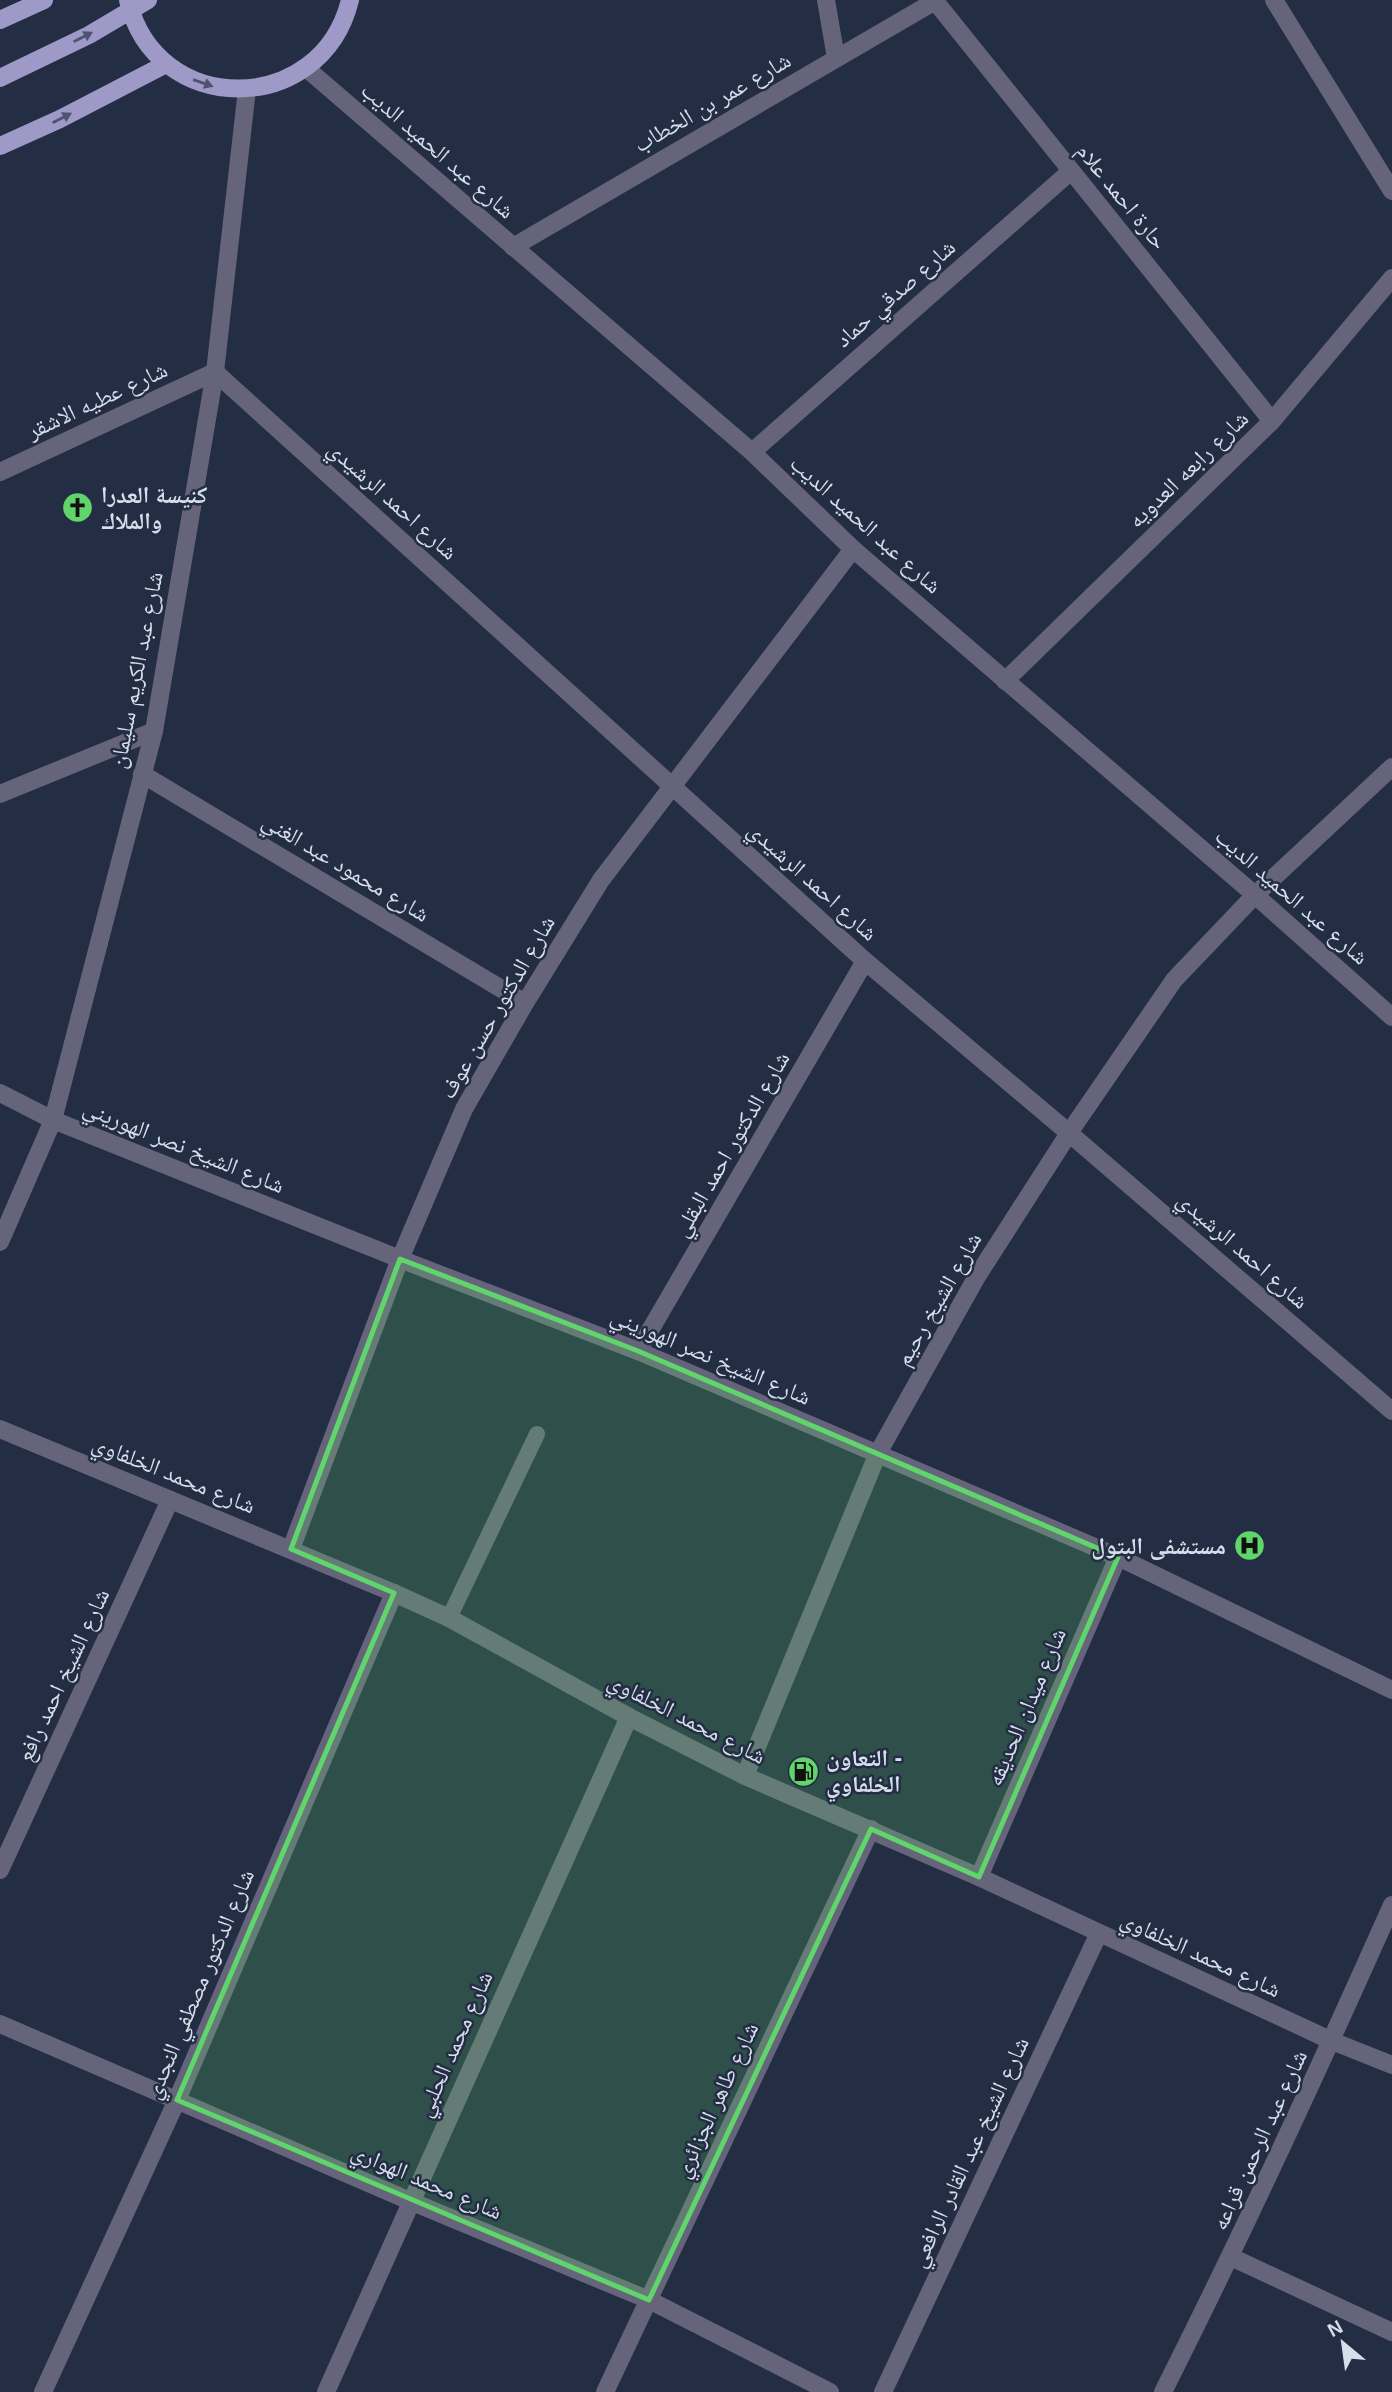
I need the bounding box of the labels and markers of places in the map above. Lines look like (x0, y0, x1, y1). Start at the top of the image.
place label: كنيسة العدرا والملاك (101, 482, 208, 534)
church icon: كنيسة العدرا والملاك (61, 491, 95, 525)
hospital icon: مستشفى البتول (1232, 1529, 1266, 1563)
place label: مستشفى البتول (1091, 1533, 1226, 1560)
place label: التعاون - الخلفاوي (826, 1745, 902, 1803)
fuel station icon: التعاون - الخلفاوي (786, 1754, 820, 1788)

